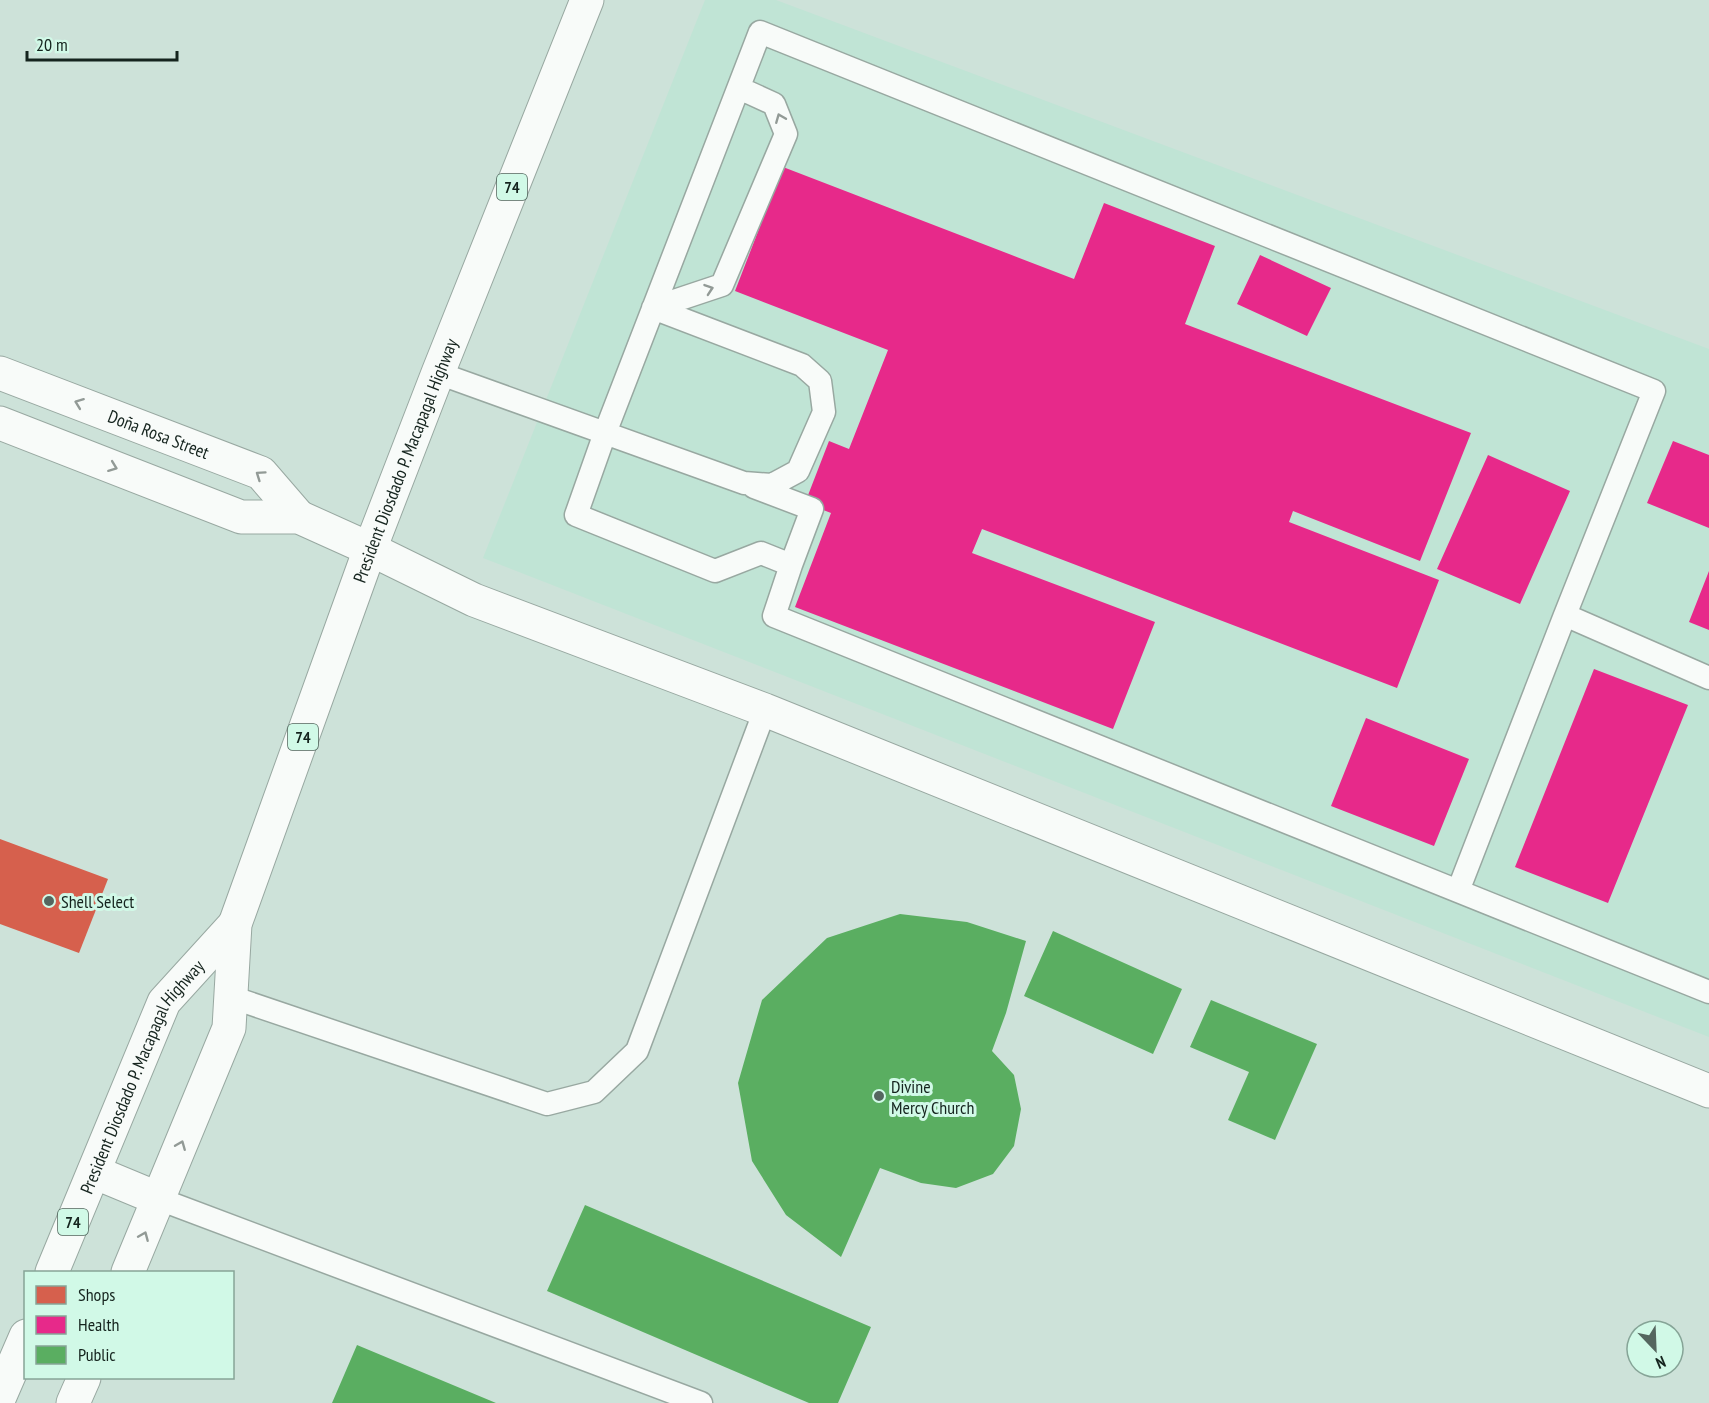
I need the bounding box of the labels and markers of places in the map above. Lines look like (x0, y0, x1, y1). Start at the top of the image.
place label: Shell Select (61, 890, 134, 913)
marker: Shell Select (42, 894, 56, 908)
place label: Divine Mercy Church (891, 1075, 974, 1119)
marker: Divine Mercy Church (872, 1089, 886, 1103)

